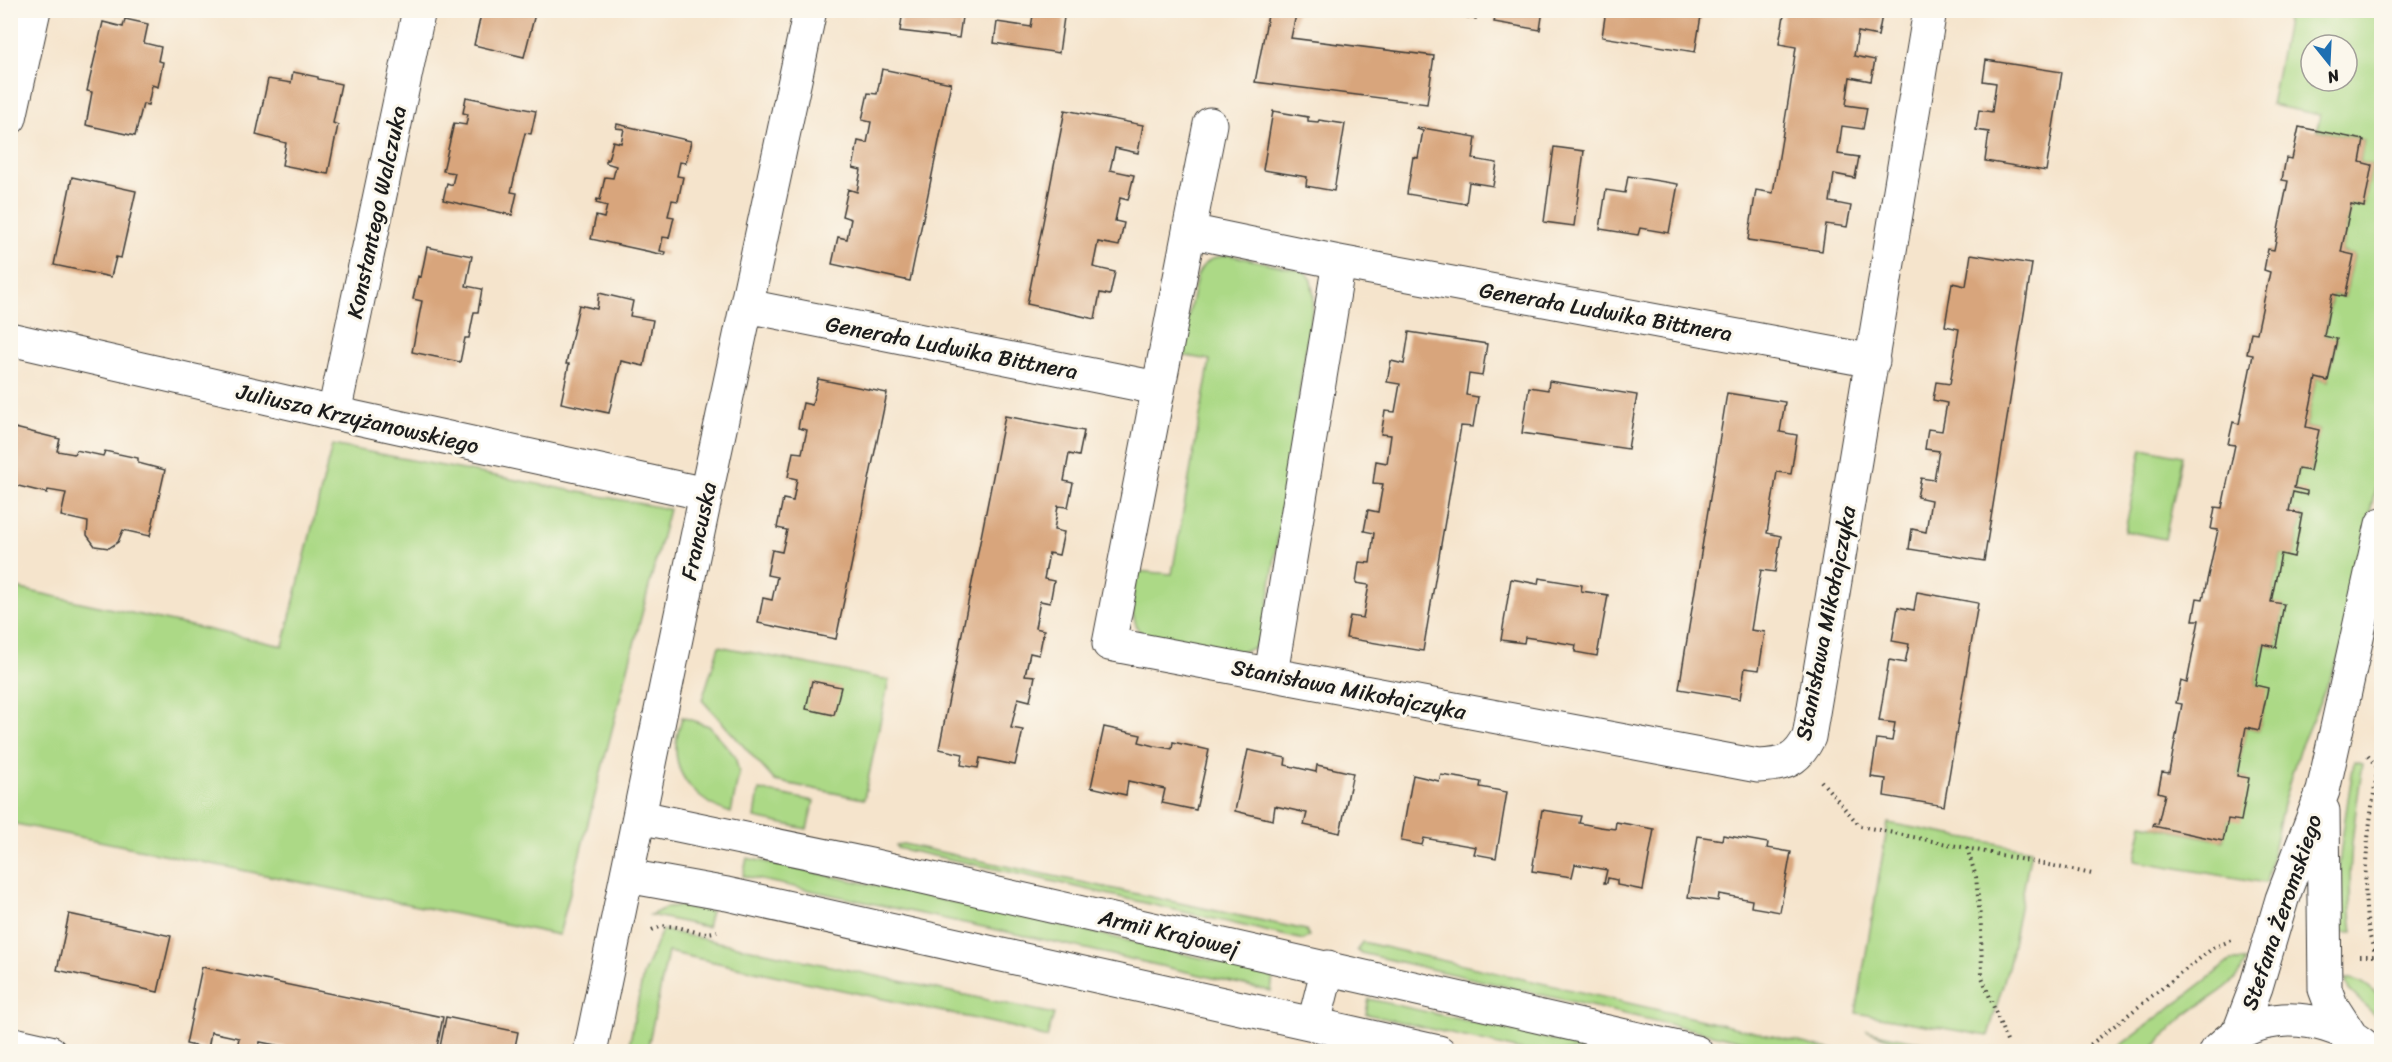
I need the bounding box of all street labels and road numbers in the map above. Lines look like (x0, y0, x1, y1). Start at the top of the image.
street label: Konstantego Walczuka (335, 102, 418, 322)
street label: Generała Ludwika Bittnera (1476, 270, 1735, 353)
street label: Generała Ludwika Bittnera (822, 304, 1081, 391)
street label: Juliusza Krzyżanowskiego (232, 371, 483, 465)
street label: Francuska (669, 478, 728, 584)
street label: Stanisława Mikołajczyka (1784, 501, 1868, 744)
street label: Stanisława Mikołajczyka (1228, 648, 1471, 732)
street label: Stefana Żeromskiego (2230, 809, 2333, 1015)
street label: Armii Krajowej (1094, 897, 1244, 968)

